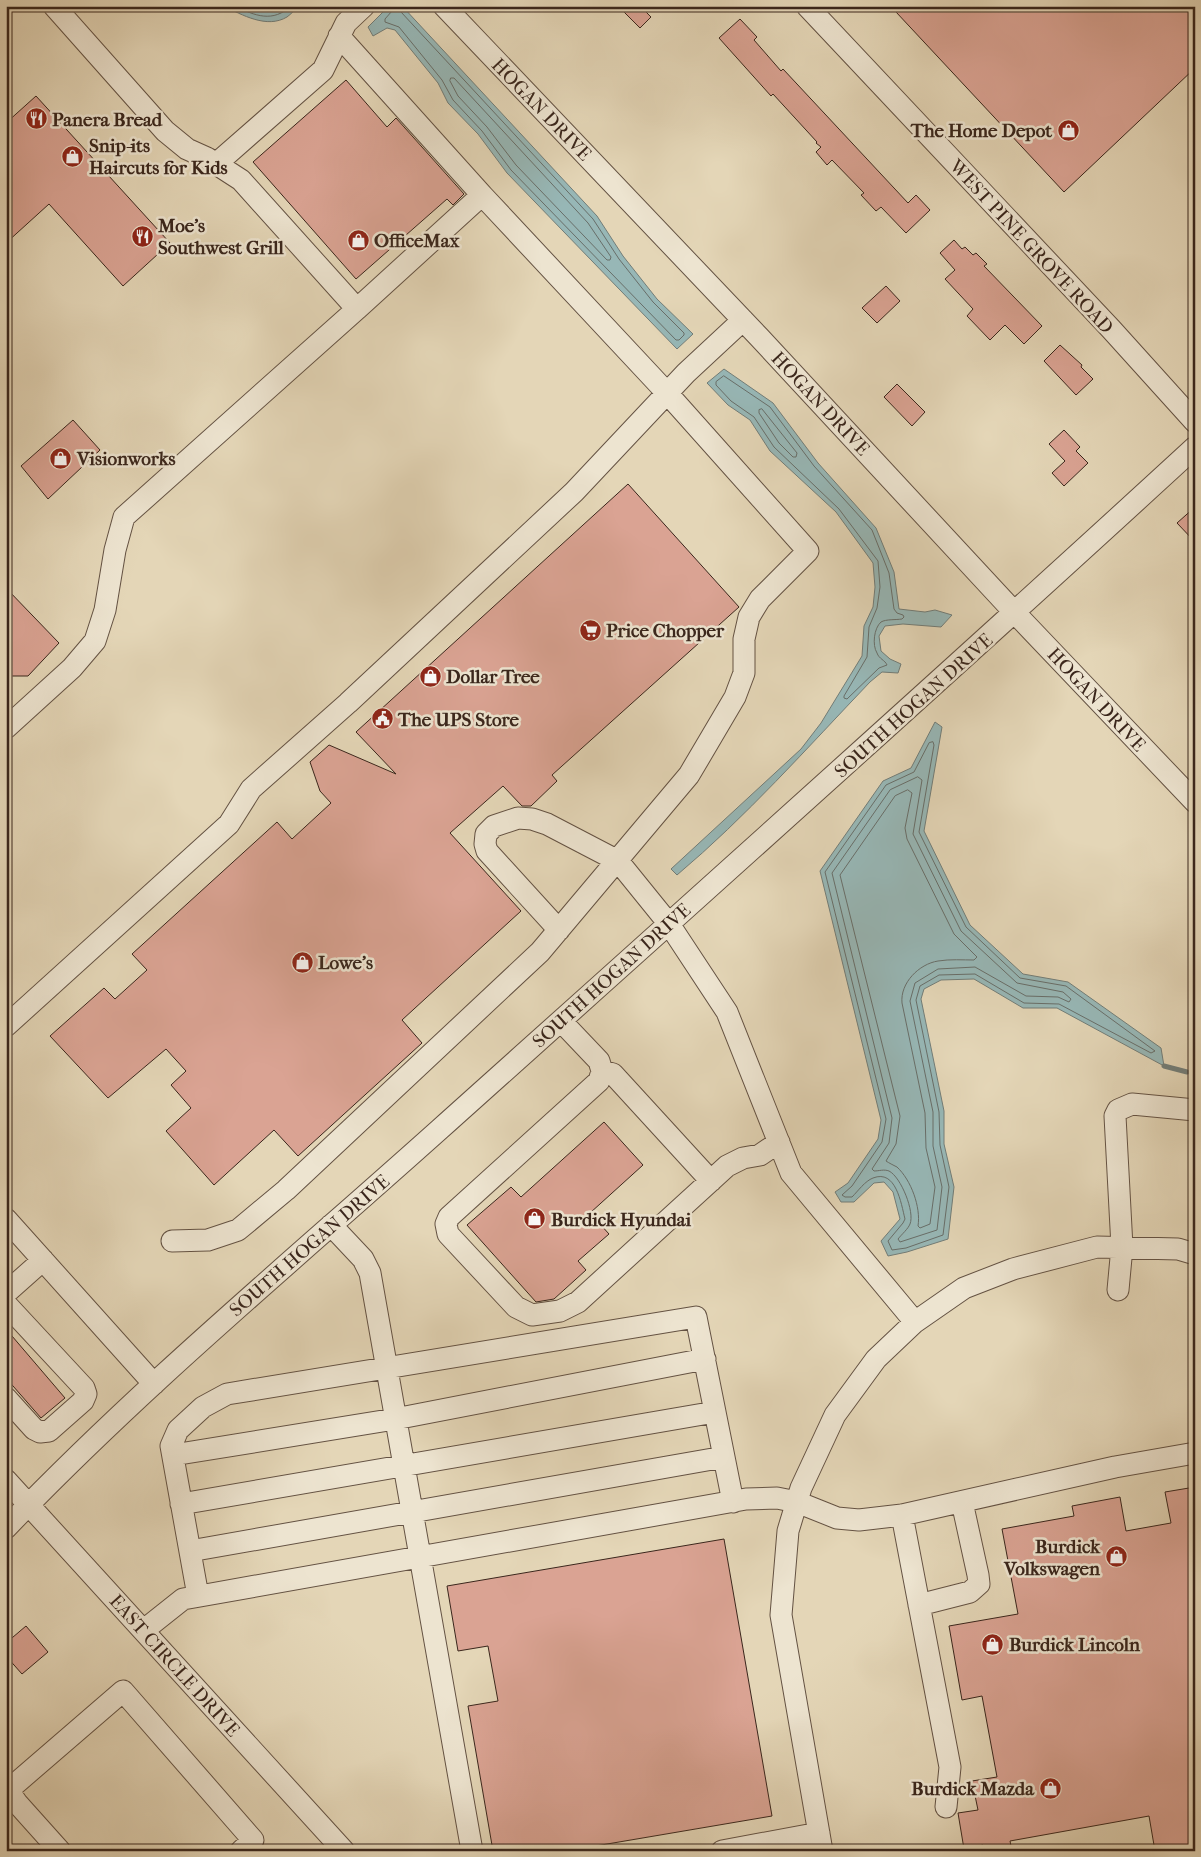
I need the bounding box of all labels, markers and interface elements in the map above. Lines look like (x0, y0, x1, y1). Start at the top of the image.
street label: HOGAN DRIVE (487, 54, 596, 166)
restaurant icon: Panera Bread (24, 107, 48, 131)
place label: Panera Bread (52, 109, 163, 131)
shop icon: The Home Depot (1056, 118, 1080, 142)
place label: The Home Depot (910, 120, 1052, 142)
place label: Snip-its Haircuts for Kids (89, 135, 228, 179)
shop icon: Snip-its Haircuts for Kids (61, 144, 85, 168)
street label: WEST PINE GROVE ROAD (944, 154, 1118, 338)
place label: Moe's Southwest Grill (157, 215, 284, 259)
restaurant icon: Moe's Southwest Grill (130, 224, 154, 248)
shop icon: OfficeMax (346, 228, 370, 252)
place label: OfficeMax (374, 230, 460, 252)
street label: HOGAN DRIVE (767, 347, 874, 460)
shop icon: Visionworks (49, 446, 73, 470)
place label: Visionworks (76, 448, 175, 470)
supermarket icon: Price Chopper (578, 618, 602, 642)
place label: Price Chopper (606, 620, 725, 642)
street label: SOUTH HOGAN DRIVE (830, 629, 997, 782)
street label: HOGAN DRIVE (1043, 643, 1150, 756)
shop icon: Dollar Tree (418, 664, 442, 688)
place label: Dollar Tree (446, 666, 540, 688)
public building icon: The UPS Store (370, 707, 394, 731)
place label: The UPS Store (397, 709, 519, 731)
street label: SOUTH HOGAN DRIVE (528, 899, 695, 1052)
shop icon: Lowe's (290, 950, 314, 974)
place label: Lowe's (318, 952, 373, 974)
street label: SOUTH HOGAN DRIVE (225, 1170, 394, 1321)
shop icon: Burdick Hyundai (523, 1207, 547, 1231)
place label: Burdick Hyundai (551, 1209, 692, 1231)
place label: Burdick Volkswagen (1003, 1536, 1101, 1580)
shop icon: Burdick Volkswagen (1104, 1545, 1128, 1569)
street label: EAST CIRCLE DRIVE (105, 1590, 244, 1741)
shop icon: Burdick Lincoln (981, 1632, 1005, 1656)
place label: Burdick Lincoln (1009, 1634, 1141, 1656)
shop icon: Burdick Mazda (1038, 1776, 1062, 1800)
place label: Burdick Mazda (911, 1778, 1035, 1800)

